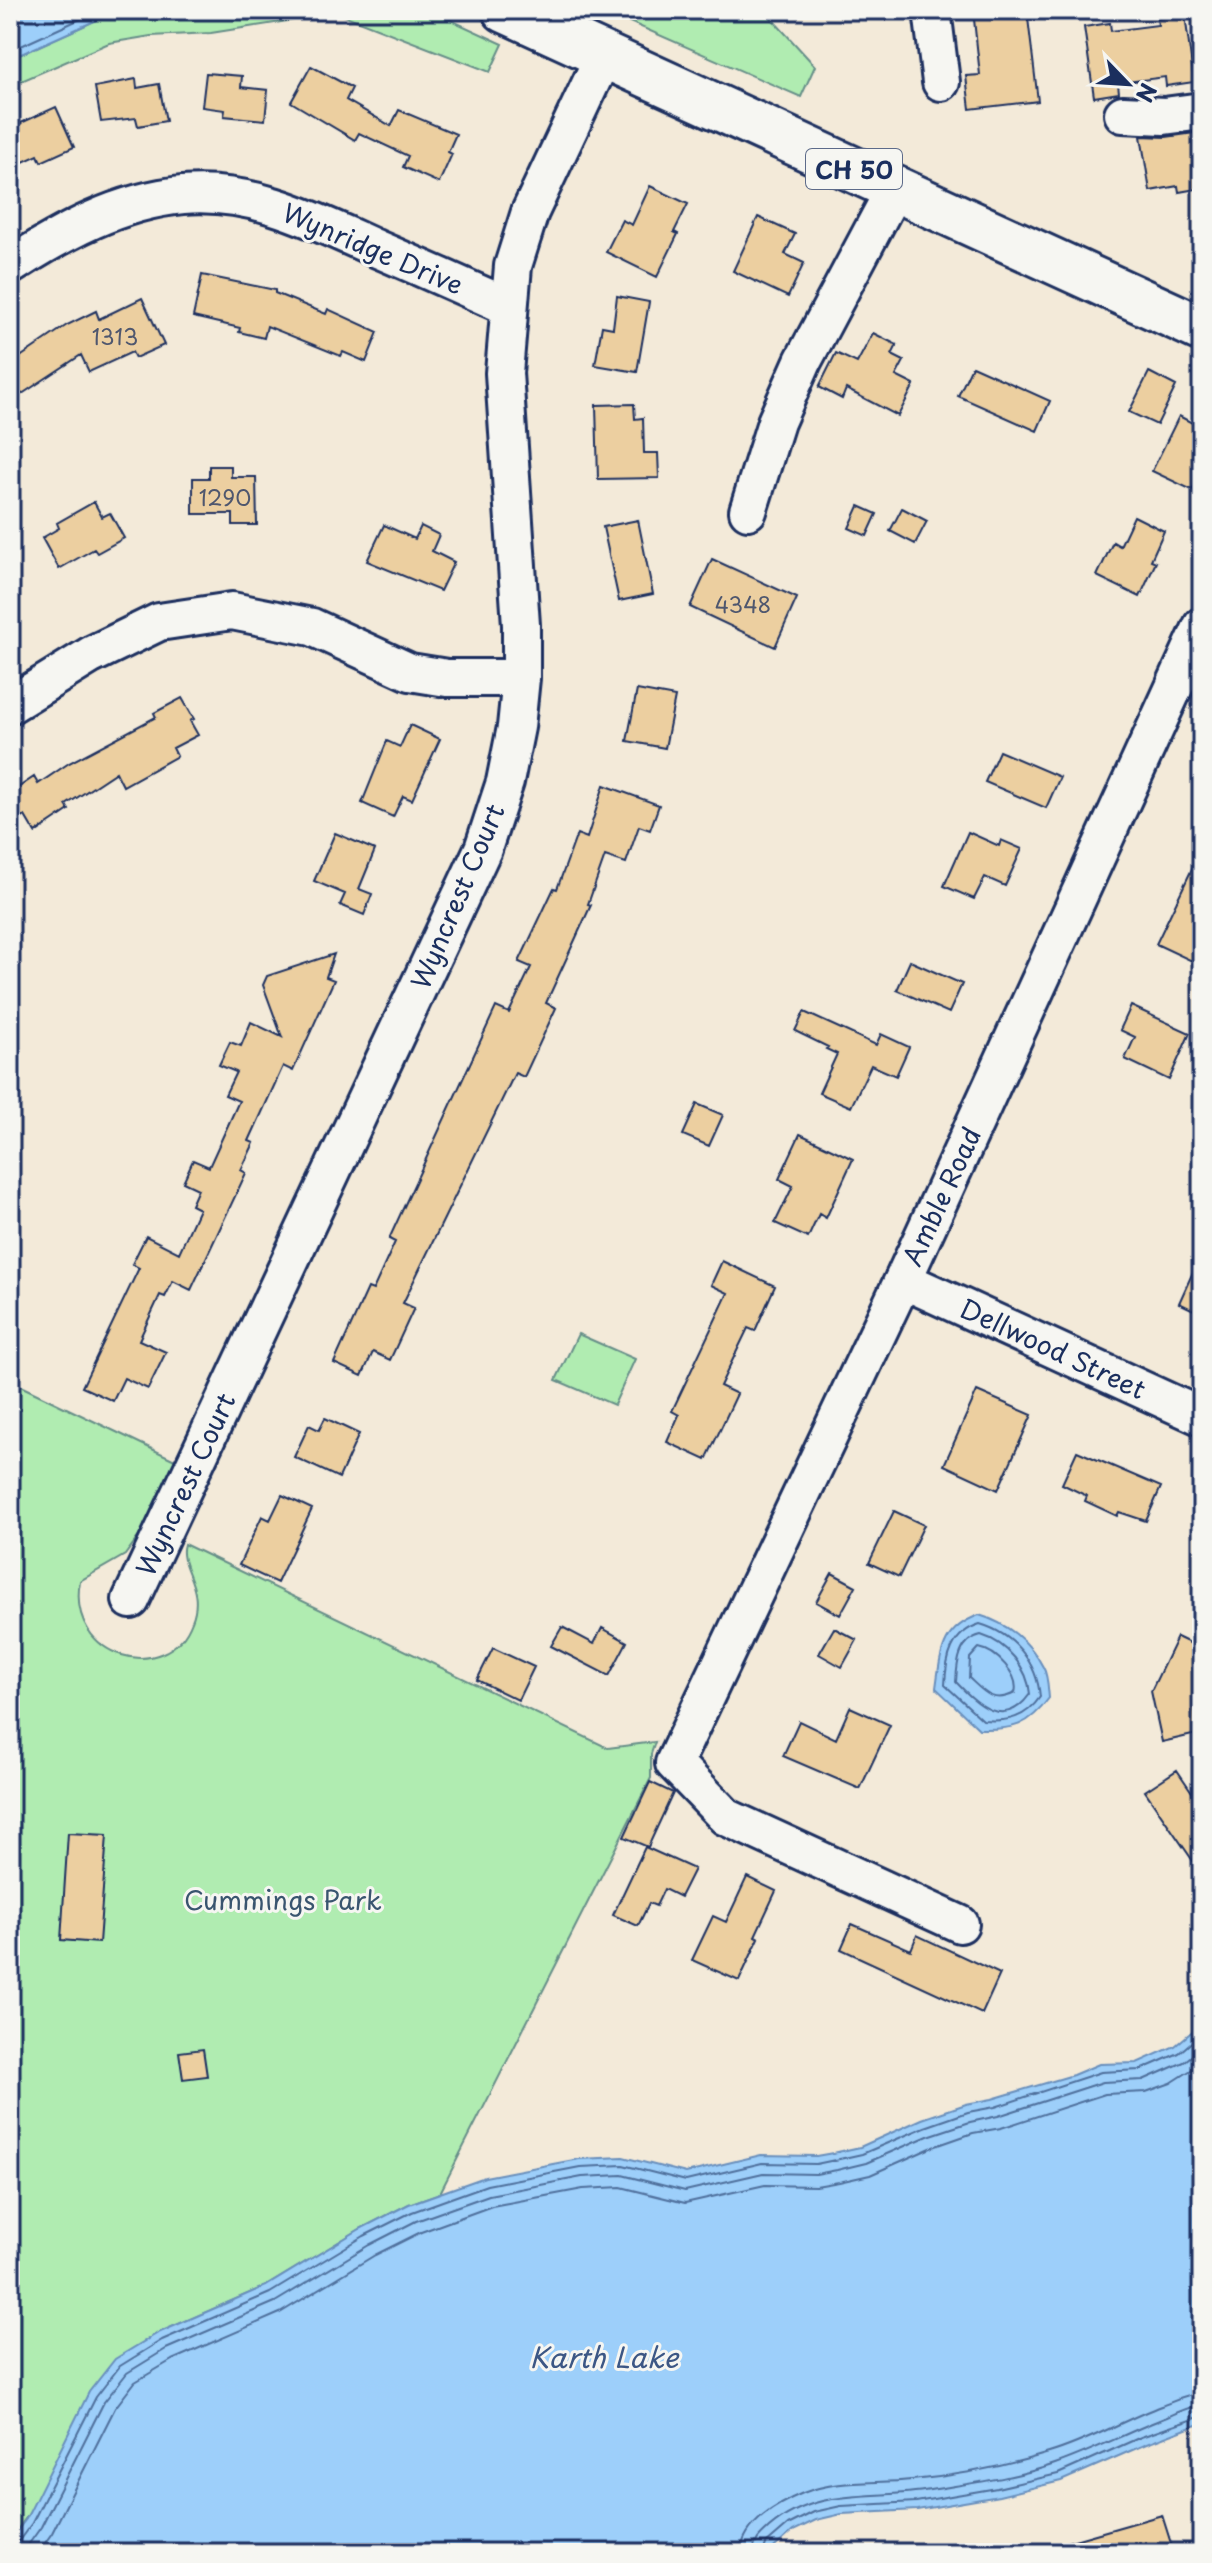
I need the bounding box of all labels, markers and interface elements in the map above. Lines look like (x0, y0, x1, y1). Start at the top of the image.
north arrow (1088, 44, 1168, 124)
text: N (1129, 78, 1166, 108)
road number: CH 50 (806, 149, 902, 189)
street label: Wynridge Drive (277, 192, 469, 304)
house number: 1313 (92, 319, 138, 352)
house number: 1290 (199, 480, 251, 513)
house number: 4348 (715, 587, 771, 620)
street label: Wyncrest Court (400, 797, 514, 995)
street label: Amble Road (892, 1120, 990, 1272)
street label: Dellwood Street (953, 1288, 1153, 1408)
street label: Wyncrest Court (126, 1386, 244, 1582)
park label: Cummings Park (184, 1880, 382, 1919)
water label: Karth Lake (530, 2335, 681, 2378)

